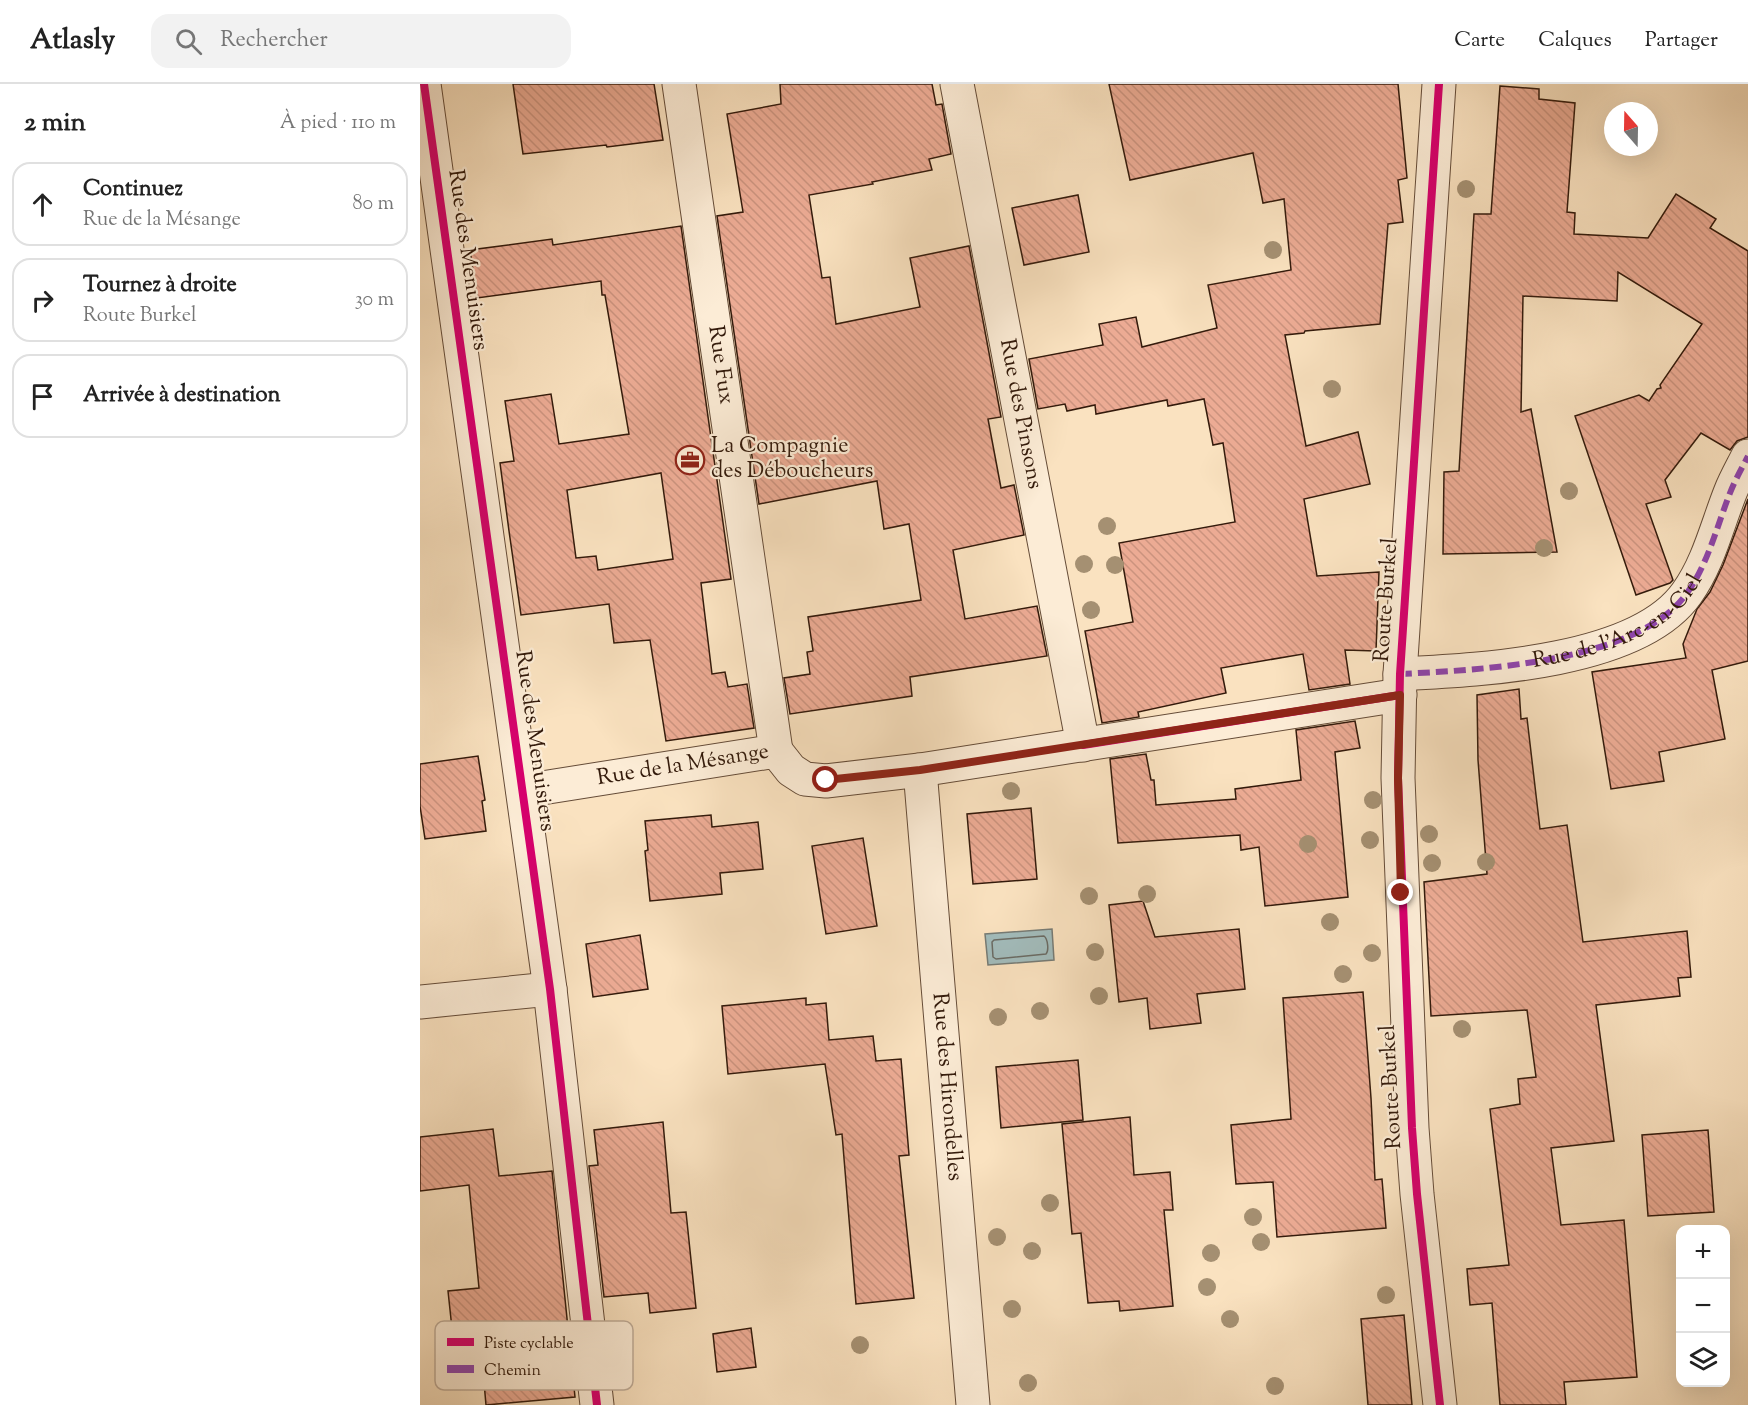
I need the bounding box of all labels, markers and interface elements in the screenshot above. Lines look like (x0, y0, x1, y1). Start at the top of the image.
search box (151, 14, 571, 68)
text: Atlasly (30, 21, 115, 61)
icon: search (172, 25, 205, 58)
text: Rechercher (220, 25, 328, 57)
text: Carte (1454, 26, 1505, 56)
text: Calques (1538, 26, 1612, 56)
text: Partager (1645, 26, 1718, 56)
north arrow (1604, 102, 1658, 156)
text: 2 min (24, 105, 86, 142)
text: À pied · 110 m (280, 109, 396, 138)
street label: Rue des Menuisiers (438, 167, 496, 353)
text: Continuez (83, 174, 183, 206)
icon: ahead (26, 188, 59, 221)
text: 80 m (353, 190, 394, 219)
text: Rue de la Mésange (83, 206, 241, 235)
text: Tournez à droite (83, 270, 237, 302)
icon: right (26, 284, 59, 317)
text: 30 m (355, 286, 394, 315)
text: Route Burkel (83, 302, 197, 331)
street label: Rue Fux (698, 323, 741, 407)
street label: Rue des Pinsons (990, 336, 1050, 492)
icon: arrive (26, 380, 59, 413)
text: Arrivée à destination (83, 380, 280, 412)
place label: La Compagnie des Déboucheurs (711, 431, 873, 488)
office icon: La Compagnie des Déboucheurs (674, 444, 706, 476)
street label: Route Burkel (1367, 537, 1407, 663)
street label: Rue de l'Arc-en-Ciel (1530, 568, 1712, 678)
street label: Rue des Menuisiers (505, 648, 563, 834)
street label: Rue de la Mésange (595, 736, 771, 795)
route start (812, 766, 838, 792)
route end (1387, 879, 1413, 905)
street label: Rue des Hirondelles (923, 992, 970, 1182)
street label: Route Burkel (1373, 1024, 1411, 1150)
map controls (1676, 1225, 1730, 1387)
button: + (1676, 1225, 1730, 1279)
button: − (1676, 1279, 1730, 1333)
legend (435, 1321, 633, 1390)
text: Piste cyclable (484, 1333, 574, 1356)
button: layers (1676, 1333, 1730, 1387)
text: Chemin (484, 1360, 541, 1383)

